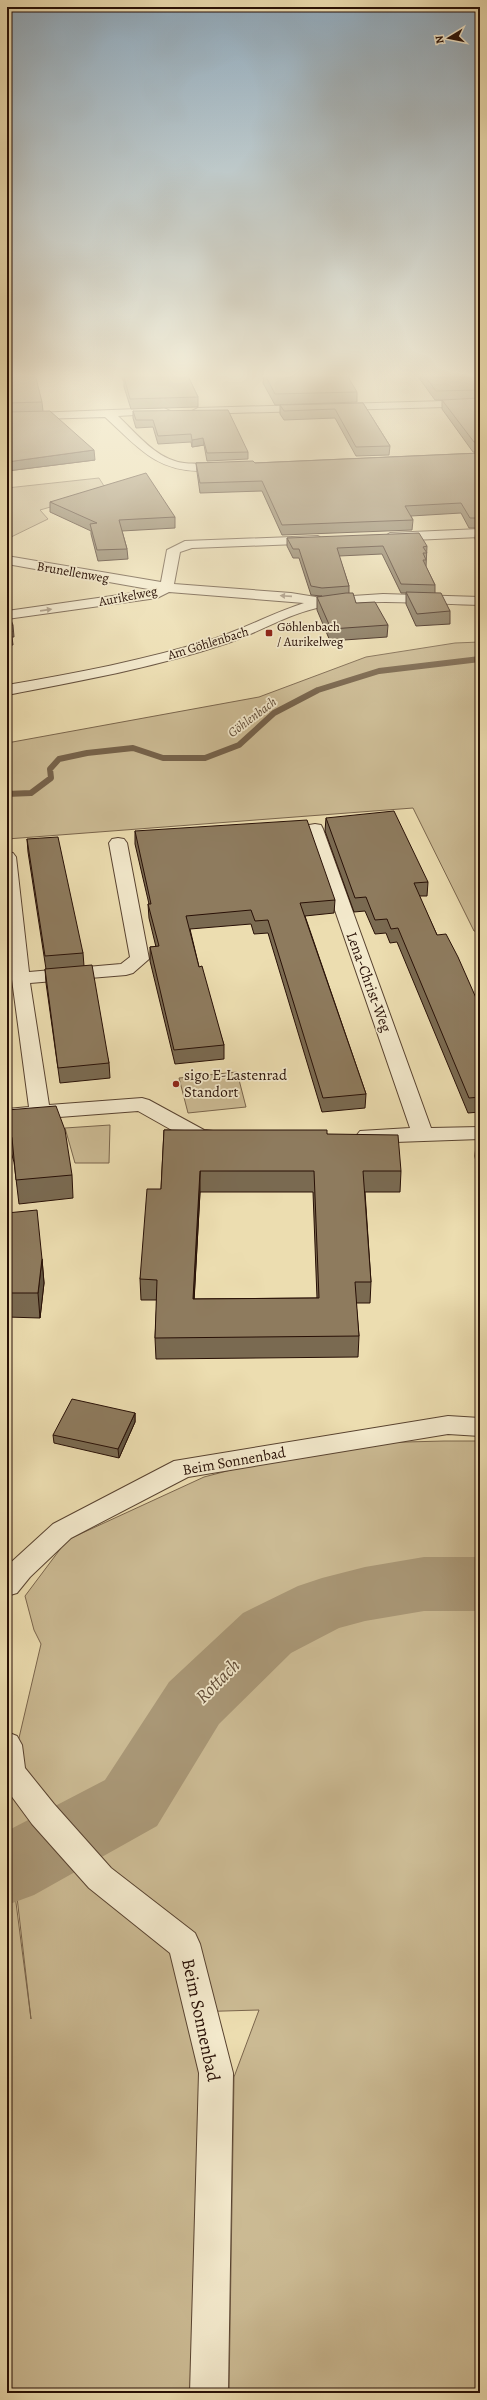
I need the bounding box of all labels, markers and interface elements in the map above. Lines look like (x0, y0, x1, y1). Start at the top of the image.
north arrow (429, 18, 469, 58)
text: N (432, 34, 448, 45)
street label: Brunellenweg (36, 557, 111, 587)
street label: Aurikelweg (96, 582, 159, 610)
one-way arrow (280, 592, 292, 599)
one-way arrow (40, 607, 52, 613)
place label: Göhlenbach / Aurikelweg (277, 618, 344, 650)
street label: Am Göhlenbach (164, 623, 251, 664)
marker: Göhlenbach / Aurikelweg (264, 628, 274, 638)
water label: Göhlenbach (224, 693, 280, 741)
street label: Lena-Christ-Weg (342, 929, 397, 1035)
place label: sigo E-Lastenrad Standort (184, 1065, 288, 1102)
marker: sigo E-Lastenrad Standort (171, 1079, 181, 1089)
street label: Beim Sonnenbad (181, 1442, 288, 1480)
water label: Rottach (190, 1653, 246, 1709)
street label: Beim Sonnenbad (176, 1956, 226, 2084)

